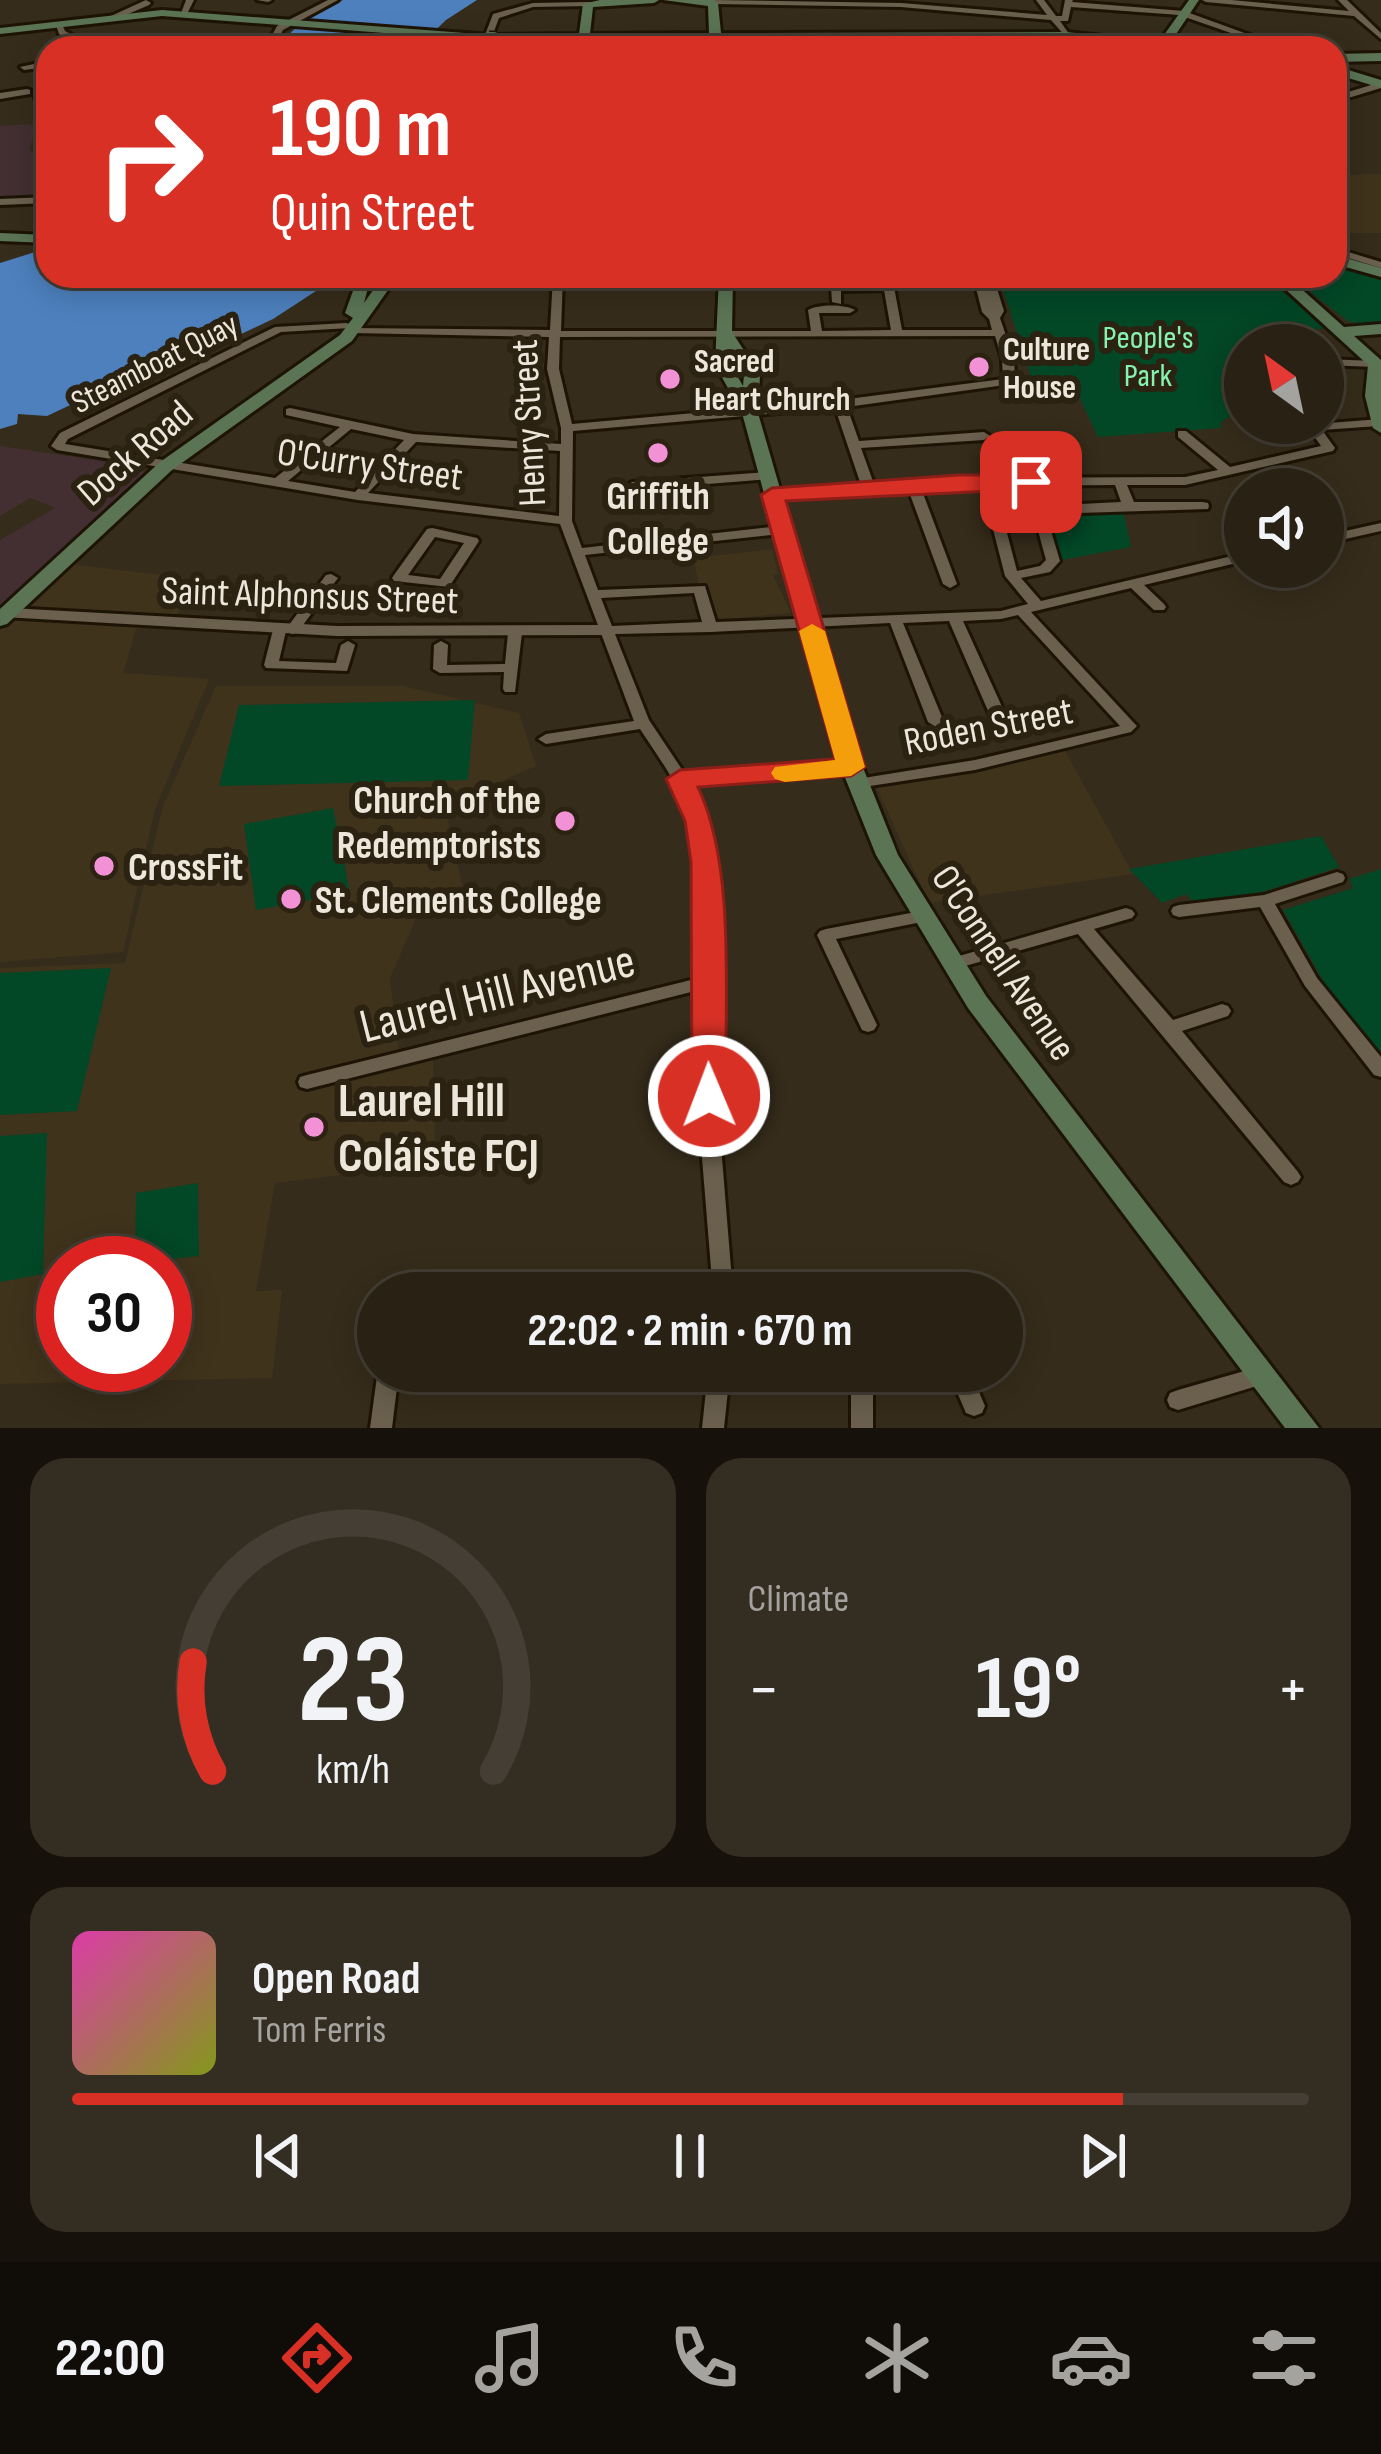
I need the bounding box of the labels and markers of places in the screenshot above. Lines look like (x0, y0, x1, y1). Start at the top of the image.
place label: Culture House (1003, 330, 1090, 408)
place label: Sacred Heart Church (694, 342, 850, 420)
marker: Culture House (966, 354, 992, 380)
marker: Sacred Heart Church (657, 366, 683, 392)
pin (980, 431, 1082, 533)
marker: Griffith College (645, 440, 671, 466)
place label: Griffith College (606, 474, 710, 566)
place label: Church of the Redemptorists (337, 778, 541, 870)
marker: Church of the Redemptorists (552, 808, 578, 834)
place label: CrossFit (128, 845, 243, 892)
marker: CrossFit (91, 853, 117, 879)
place label: St. Clements College (315, 878, 602, 925)
marker: St. Clements College (278, 886, 304, 912)
place label: Laurel Hill Coláiste FCJ (338, 1073, 539, 1185)
marker: Laurel Hill Coláiste FCJ (301, 1114, 327, 1140)

